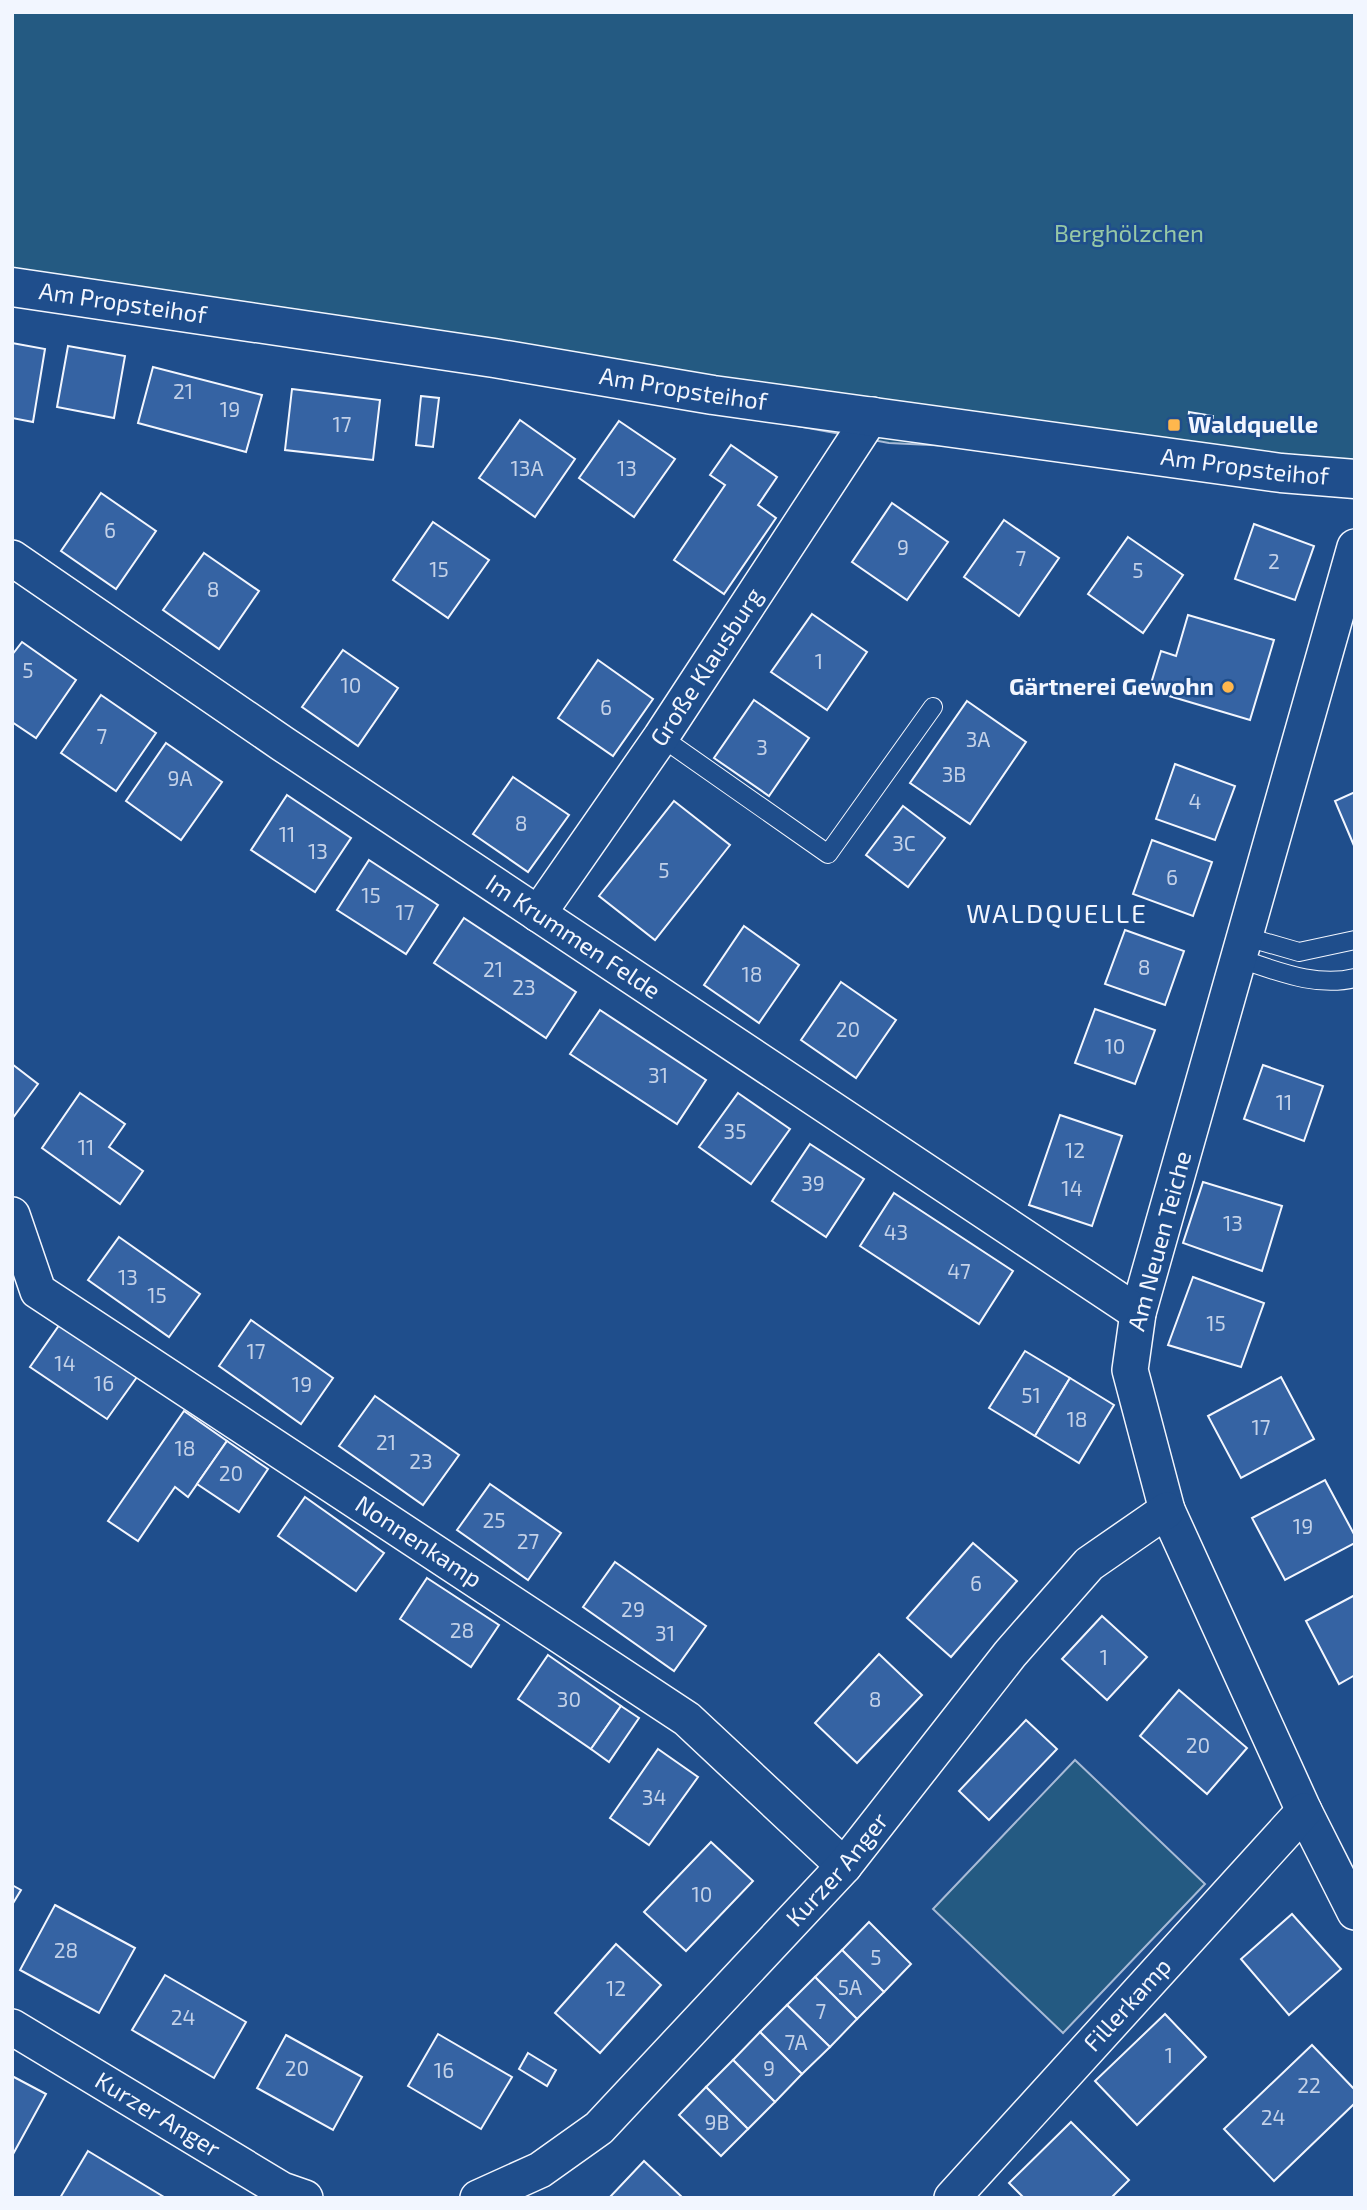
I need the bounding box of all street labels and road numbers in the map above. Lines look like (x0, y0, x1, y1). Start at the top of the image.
street label: Am Propsteihof (37, 275, 210, 329)
street label: Am Propsteihof (598, 360, 770, 415)
street label: Am Propsteihof (1159, 441, 1331, 490)
street label: Große Klausburg (643, 582, 768, 751)
street label: Im Krummen Felde (481, 867, 667, 1004)
street label: Am Neuen Teiche (1121, 1147, 1197, 1334)
street label: Nonnenkamp (350, 1488, 488, 1593)
street label: Kurzer Anger (779, 1806, 894, 1932)
street label: Fillerkamp (1077, 1951, 1176, 2057)
street label: Kurzer Anger (90, 2065, 227, 2163)

